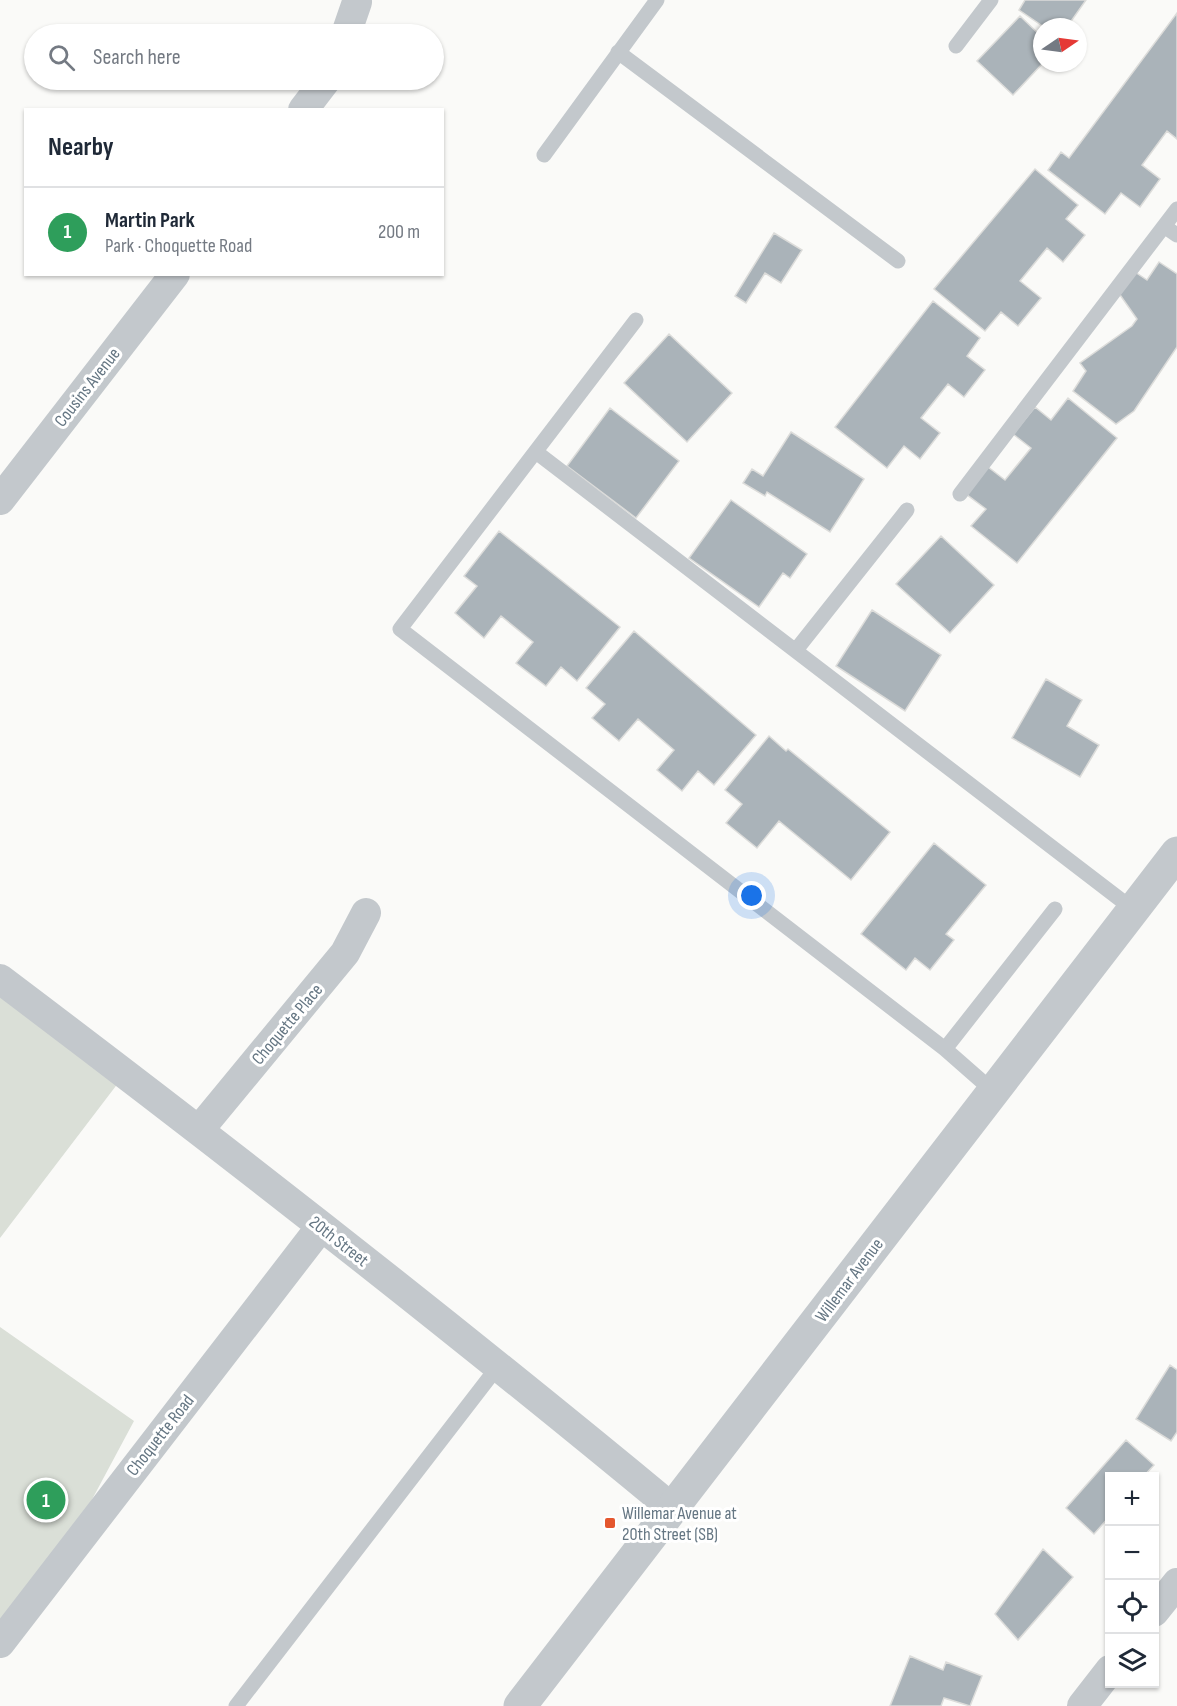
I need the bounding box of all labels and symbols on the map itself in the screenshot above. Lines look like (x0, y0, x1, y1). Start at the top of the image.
north arrow (1033, 18, 1087, 72)
street label: Cousins Avenue (50, 344, 125, 431)
your location (737, 881, 766, 910)
street label: Choquette Place (247, 980, 327, 1069)
street label: 20th Street (305, 1212, 373, 1271)
street label: Willemar Avenue (811, 1234, 888, 1326)
street label: Choquette Road (122, 1391, 199, 1480)
pin: 1 (26, 1478, 66, 1522)
place label: Willemar Avenue at 20th Street (SB) (622, 1503, 737, 1545)
marker: Willemar Avenue at 20th Street (SB) (603, 1516, 617, 1530)

